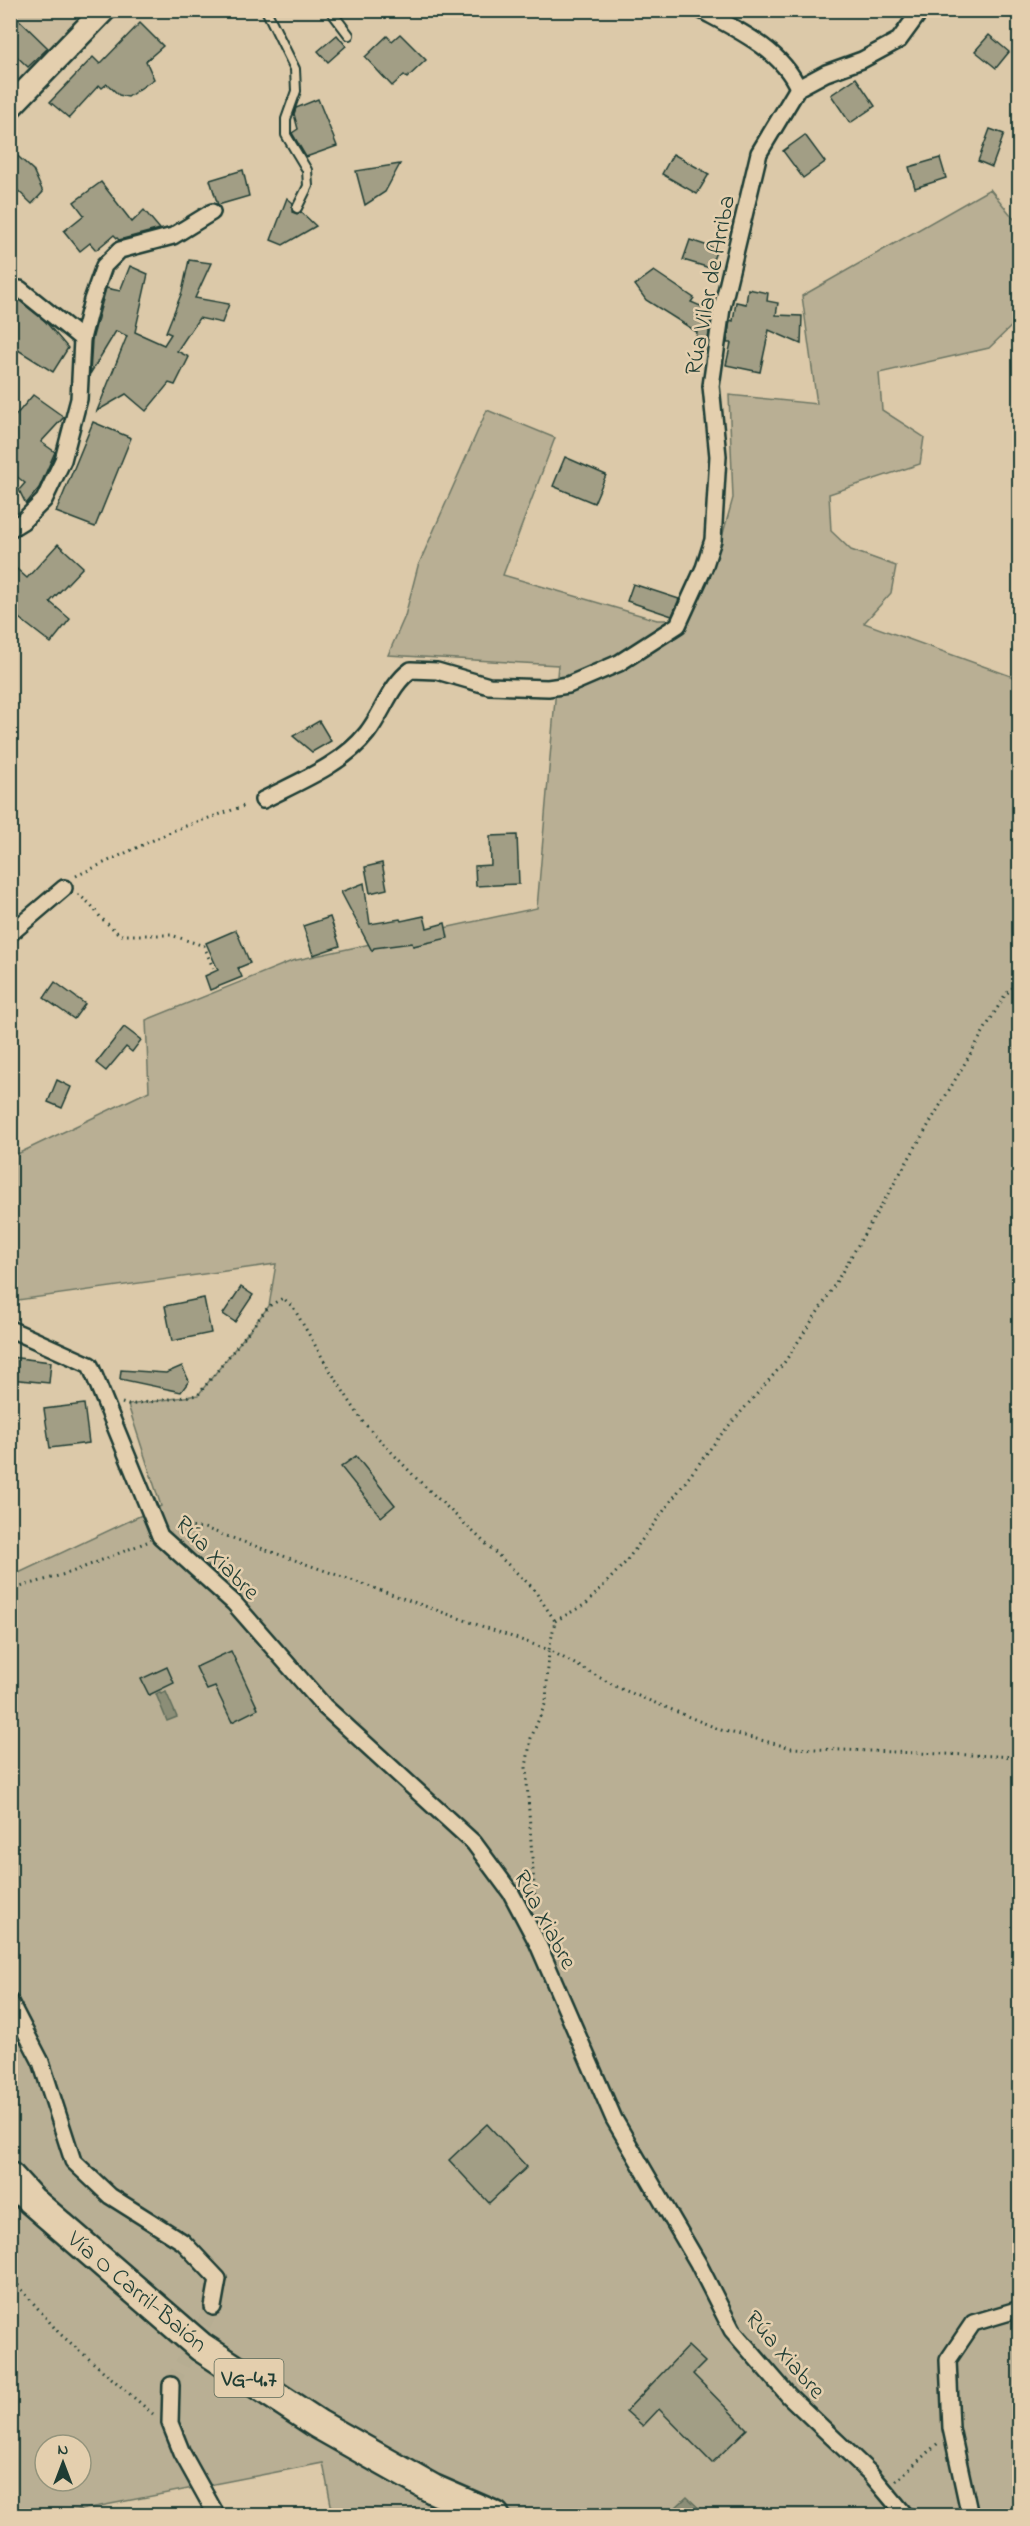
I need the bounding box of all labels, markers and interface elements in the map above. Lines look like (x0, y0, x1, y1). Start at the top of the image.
street label: Rúa Vilar de Arriba (677, 192, 746, 379)
street label: Rúa Xiabre (166, 1508, 267, 1609)
street label: Rúa Xiabre (503, 1864, 585, 1976)
street label: Vía O Carril-Baión (58, 2223, 214, 2362)
street label: Rúa Xiabre (736, 2303, 833, 2408)
road number: VG-4.7 (214, 2359, 284, 2397)
north arrow (33, 2433, 93, 2493)
text: N (58, 2438, 69, 2462)

